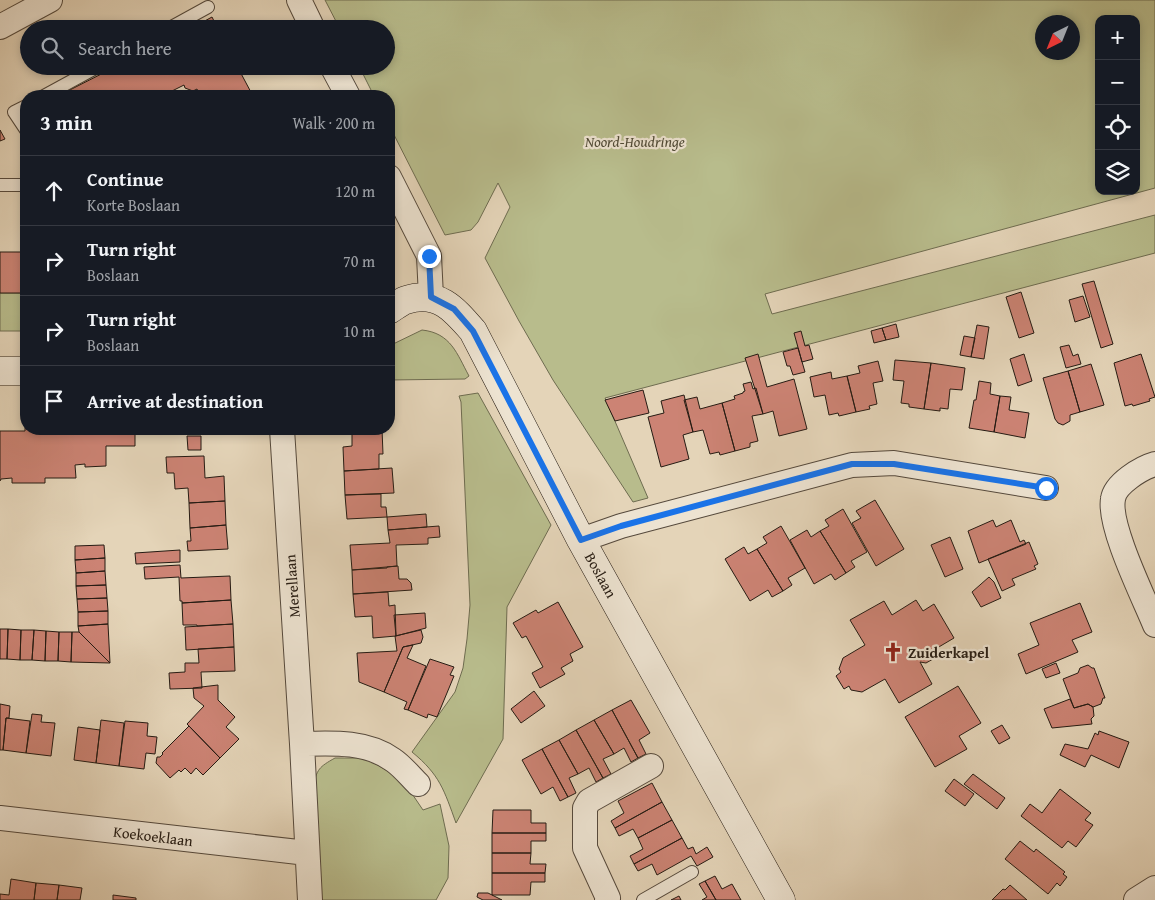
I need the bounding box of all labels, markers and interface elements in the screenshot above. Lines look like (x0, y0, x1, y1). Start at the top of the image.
north arrow (1035, 15, 1080, 60)
map controls (1095, 15, 1140, 195)
button: + (1095, 15, 1140, 60)
search box (20, 20, 395, 75)
icon: search (38, 34, 66, 62)
text: Search here (78, 34, 172, 62)
button: − (1095, 60, 1140, 105)
button: locate (1095, 105, 1140, 150)
text: 3 min (40, 107, 92, 138)
text: Walk · 200 m (292, 111, 375, 135)
park label: Noord-Houdringe (585, 131, 685, 152)
button: layers (1095, 150, 1140, 195)
text: Continue (87, 165, 164, 193)
icon: ahead (40, 177, 68, 205)
text: 120 m (335, 179, 375, 203)
text: Korte Boslaan (87, 193, 180, 217)
text: Turn right (87, 235, 176, 263)
route end (418, 245, 441, 268)
icon: right (40, 247, 68, 275)
text: 70 m (343, 249, 375, 273)
text: Boslaan (87, 263, 139, 287)
text: Turn right (87, 305, 176, 333)
icon: right (40, 317, 68, 345)
text: 10 m (343, 319, 375, 343)
text: Boslaan (87, 333, 139, 357)
icon: arrive (40, 387, 68, 415)
text: Arrive at destination (87, 387, 263, 415)
route start (1035, 477, 1058, 500)
street label: Boslaan (580, 549, 622, 602)
street label: Merellaan (279, 553, 305, 618)
church icon: Zuiderkapel (882, 641, 904, 663)
place label: Zuiderkapel (908, 642, 990, 663)
street label: Koekoeklaan (112, 821, 195, 851)

